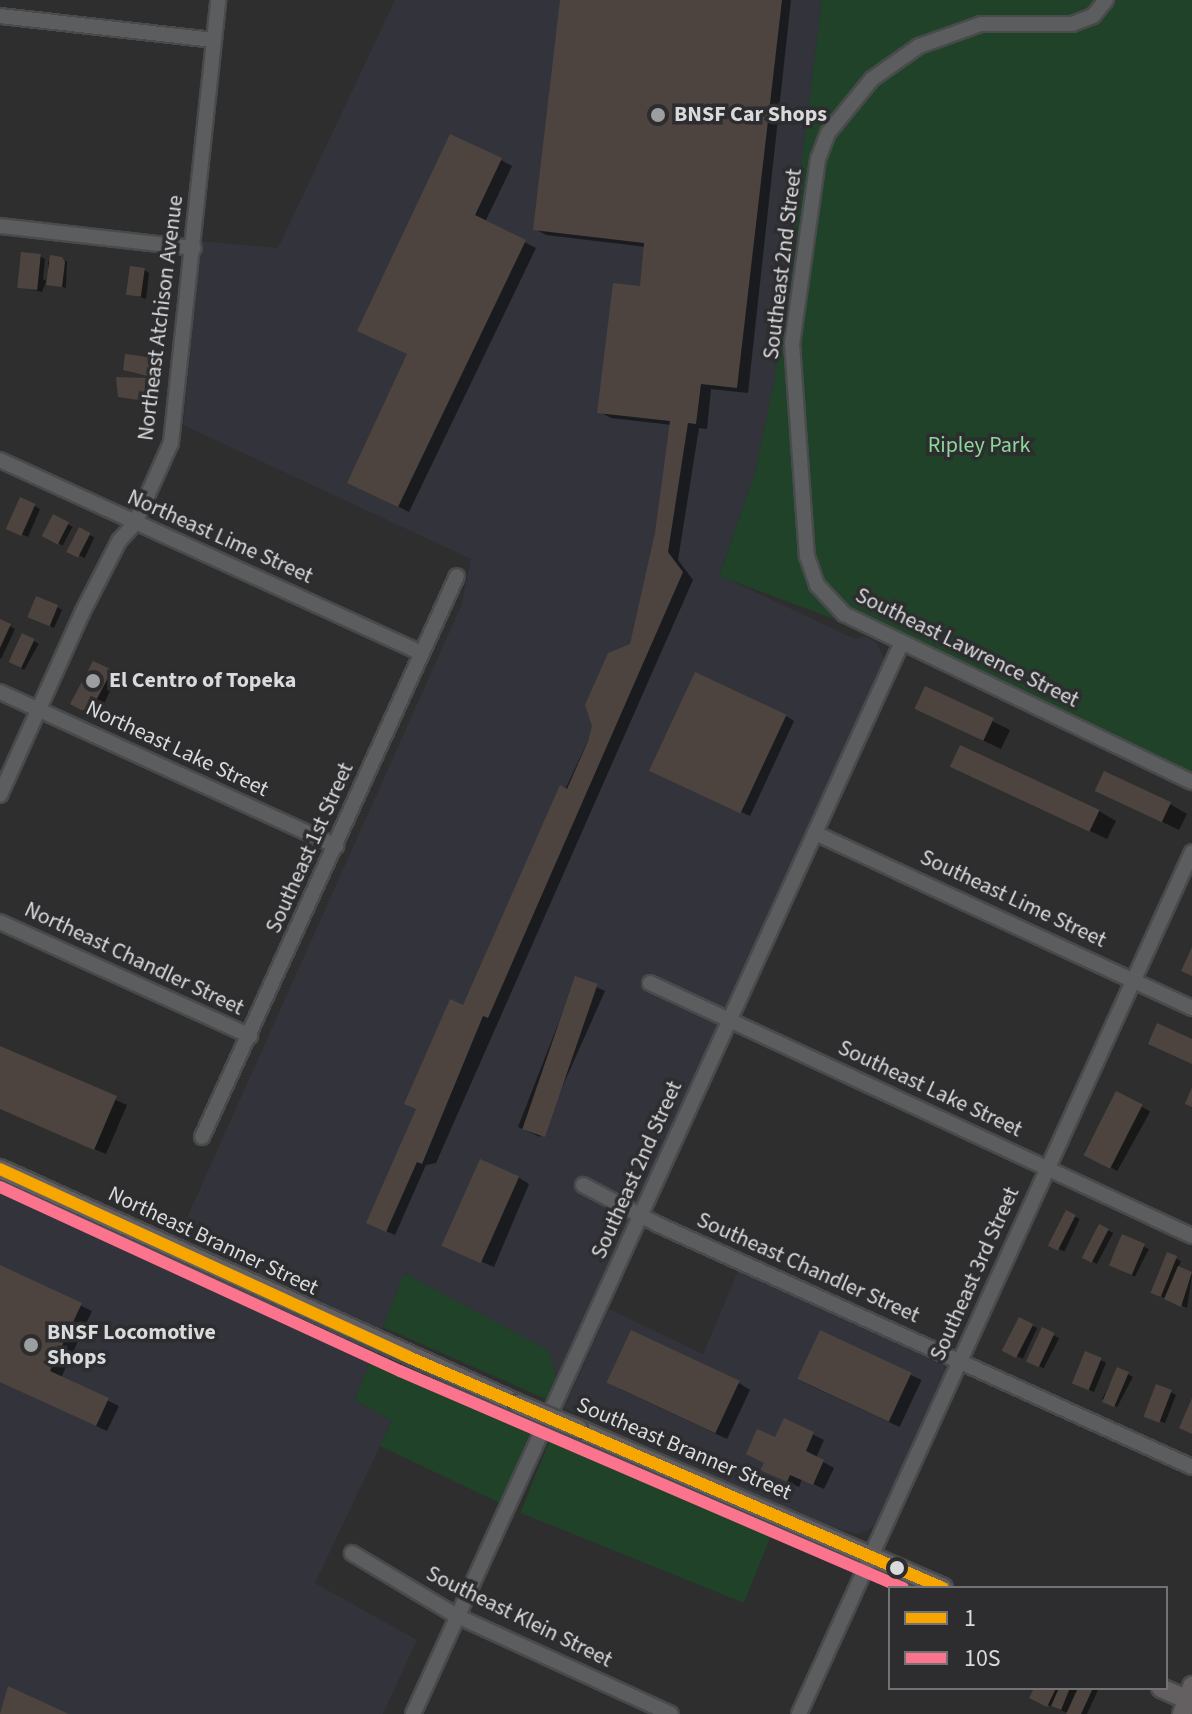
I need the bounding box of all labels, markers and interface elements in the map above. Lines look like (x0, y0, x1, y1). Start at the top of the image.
place label: BNSF Car Shops (674, 102, 827, 128)
marker: BNSF Car Shops (649, 106, 667, 124)
street label: Southeast 2nd Street (758, 167, 808, 361)
street label: Northeast Atchison Avenue (133, 194, 189, 442)
park label: Ripley Park (928, 433, 1030, 459)
street label: Northeast Lime Street (123, 484, 317, 590)
street label: Southeast Lawrence Street (851, 582, 1083, 714)
place label: El Centro of Topeka (109, 668, 296, 694)
marker: El Centro of Topeka (84, 672, 102, 690)
street label: Northeast Lake Street (82, 695, 272, 803)
street label: Southeast 1st Street (261, 759, 359, 937)
street label: Southeast Lime Street (916, 844, 1110, 954)
street label: Northeast Chandler Street (20, 897, 248, 1021)
street label: Southeast Lake Street (834, 1035, 1026, 1143)
street label: Southeast 2nd Street (586, 1077, 688, 1263)
street label: Northeast Branner Street (104, 1181, 322, 1301)
street label: Southeast 3rd Street (925, 1183, 1025, 1365)
street label: Southeast Chandler Street (693, 1207, 923, 1329)
place label: BNSF Locomotive Shops (47, 1319, 216, 1370)
marker: BNSF Locomotive Shops (22, 1336, 40, 1354)
street label: Southeast Branner Street (573, 1392, 795, 1506)
unlabelled marker (889, 1560, 905, 1576)
street label: Southeast Klein Street (422, 1561, 616, 1673)
legend (888, 1586, 1168, 1690)
text: 1 (964, 1601, 976, 1636)
text: 10S (964, 1641, 1001, 1676)

